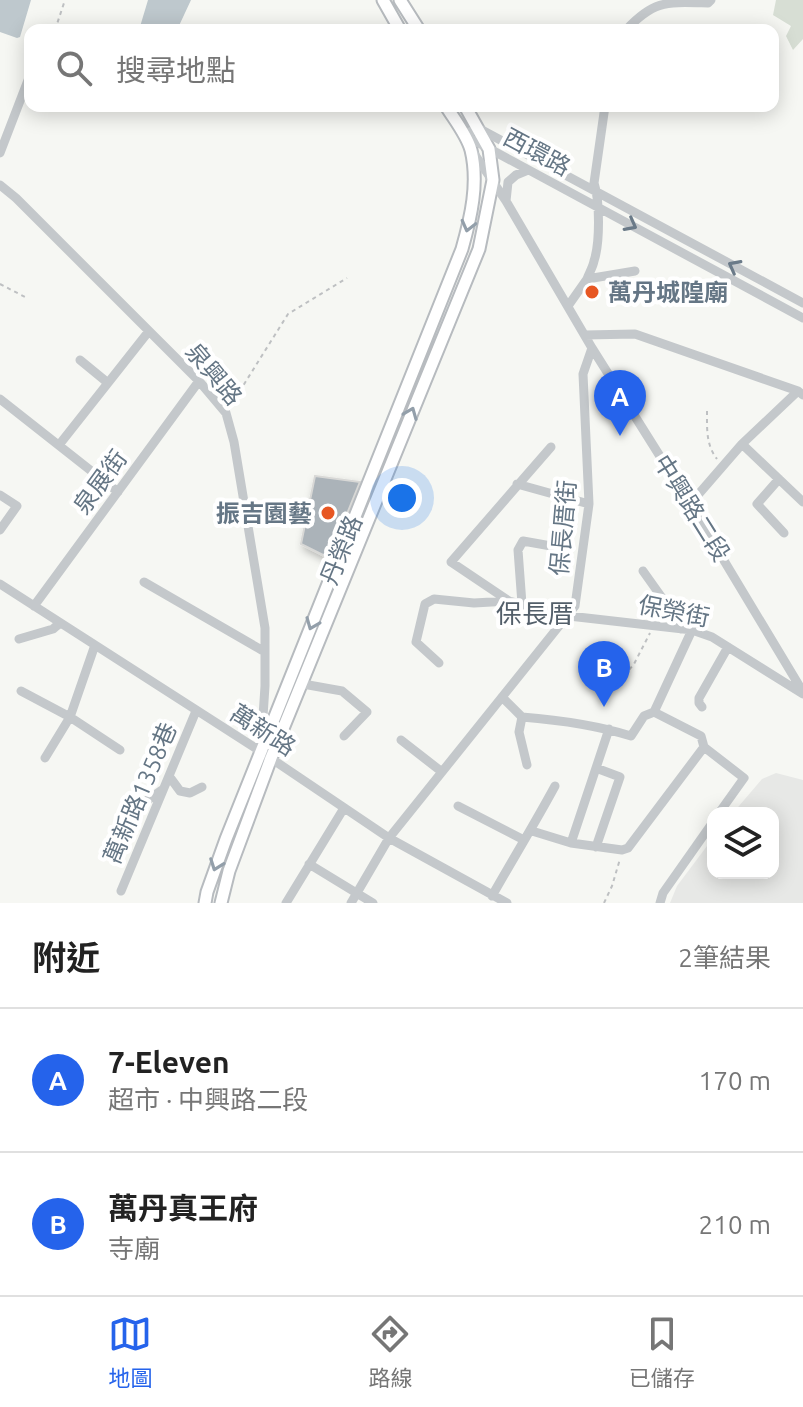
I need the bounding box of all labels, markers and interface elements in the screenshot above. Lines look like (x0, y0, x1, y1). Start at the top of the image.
search box (24, 24, 779, 112)
icon: search (52, 46, 96, 90)
text: 搜尋地點 (116, 53, 236, 87)
street label: 西環路 (499, 123, 575, 181)
one-way arrow (623, 215, 637, 231)
one-way arrow (460, 218, 477, 232)
one-way arrow (728, 261, 743, 276)
place label: 萬丹城隍廟 (608, 279, 728, 306)
marker: 萬丹城隍廟 (583, 283, 601, 301)
street label: 泉興路 (181, 338, 247, 410)
pin: A (594, 370, 646, 436)
one-way arrow (401, 407, 418, 421)
street label: 泉展街 (68, 445, 132, 519)
street label: 中興路二段 (649, 450, 735, 566)
your location (382, 478, 422, 518)
street label: 保長厝街 (545, 479, 581, 577)
place label: 振吉園藝 (216, 500, 312, 527)
marker: 振吉園藝 (319, 504, 337, 522)
street label: 丹榮路 (315, 512, 367, 588)
street label: 保榮街 (636, 591, 712, 631)
district label: 保長厝 (496, 599, 574, 628)
one-way arrow (305, 616, 321, 630)
pin: B (578, 641, 630, 707)
street label: 萬新路 (225, 699, 301, 761)
street label: 萬新路1358巷 (98, 719, 182, 867)
map controls (707, 807, 779, 879)
button: layers (707, 807, 779, 879)
one-way arrow (209, 858, 226, 872)
text: 附近 (32, 938, 100, 976)
text: 2筆結果 (678, 943, 771, 972)
text: 7-Eleven (108, 1045, 230, 1079)
text: A (49, 1066, 67, 1095)
text: 170 m (699, 1066, 771, 1095)
text: 超市 · 中興路二段 (108, 1085, 308, 1114)
text: 萬丹真王府 (108, 1191, 258, 1225)
text: B (49, 1210, 67, 1239)
text: 210 m (699, 1210, 771, 1239)
text: 寺廟 (108, 1234, 160, 1263)
tab: 地圖 (108, 1312, 152, 1392)
tab: 路線 (368, 1312, 413, 1392)
tab: 已儲存 (629, 1312, 695, 1392)

